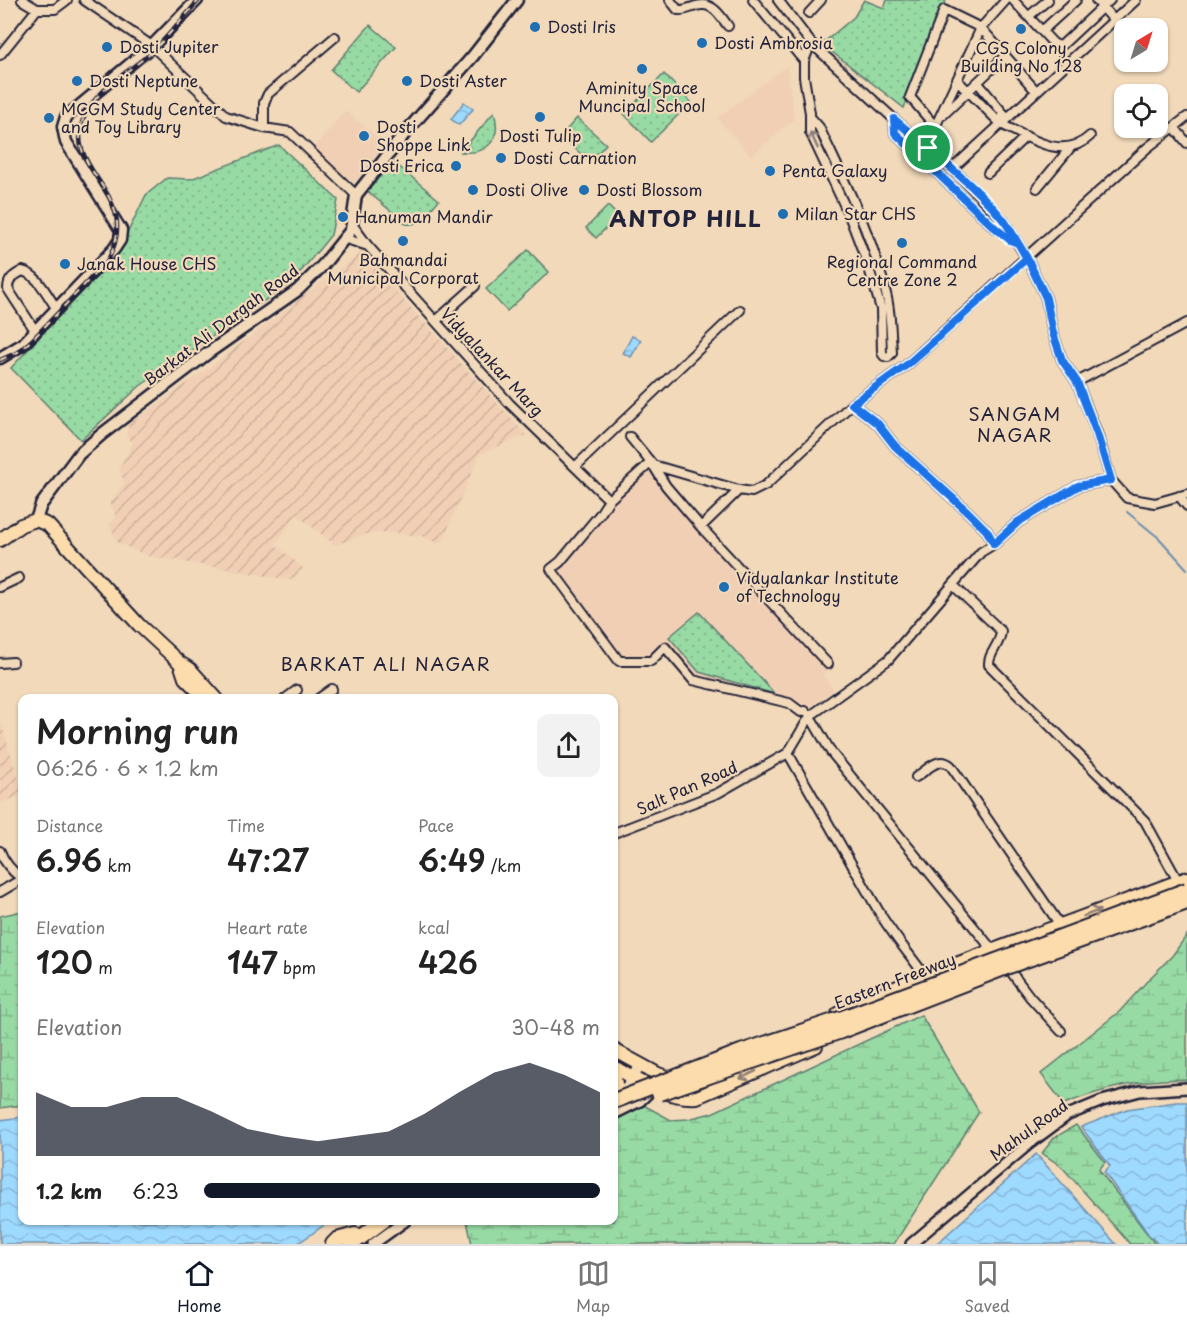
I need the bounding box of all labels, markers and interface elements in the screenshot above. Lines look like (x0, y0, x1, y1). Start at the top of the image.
place label: Dosti Iris (547, 14, 616, 38)
north arrow (1114, 18, 1168, 72)
map controls (1114, 18, 1168, 138)
marker: Dosti Iris (528, 20, 542, 34)
marker: CGS Colony Building No 128 (1014, 22, 1028, 36)
place label: Dosti Ambrosia (714, 30, 833, 54)
place label: Dosti Jupiter (119, 34, 219, 58)
place label: CGS Colony Building No 128 (959, 35, 1083, 77)
marker: Dosti Ambrosia (695, 36, 709, 50)
marker: Dosti Jupiter (100, 40, 114, 54)
marker: Aminity Space Muncipal School (635, 62, 649, 76)
place label: Dosti Neptune (89, 68, 199, 92)
place label: Dosti Aster (419, 68, 507, 92)
marker: Dosti Neptune (70, 74, 84, 88)
marker: Dosti Aster (400, 74, 414, 88)
place label: Aminity Space Muncipal School (578, 75, 706, 117)
button: locate (1114, 84, 1168, 138)
place label: MCGM Study Center and Toy Library (61, 96, 221, 138)
marker: Dosti Tulip (533, 110, 547, 124)
marker: MCGM Study Center and Toy Library (42, 111, 56, 125)
place label: Dosti Shoppe Link (376, 114, 471, 156)
pin (902, 122, 953, 173)
place label: Dosti Tulip (499, 123, 581, 147)
marker: Dosti Shoppe Link (357, 129, 371, 143)
one-way arrow (807, 131, 819, 149)
icon: arrive (911, 131, 944, 164)
place label: Dosti Carnation (513, 145, 637, 169)
marker: Dosti Carnation (494, 151, 508, 165)
place label: Dosti Erica (359, 153, 444, 177)
place label: Penta Galaxy (782, 158, 888, 182)
marker: Dosti Erica (449, 159, 463, 173)
marker: Penta Galaxy (763, 164, 777, 178)
place label: Dosti Olive (485, 177, 568, 201)
place label: Dosti Blossom (596, 177, 703, 201)
marker: Dosti Olive (466, 183, 480, 197)
marker: Dosti Blossom (577, 183, 591, 197)
district label: ANTOP HILL (610, 201, 762, 234)
place label: Milan Star CHS (795, 201, 916, 225)
place label: Hanuman Mandir (355, 204, 493, 228)
marker: Milan Star CHS (776, 207, 790, 221)
marker: Hanuman Mandir (336, 210, 350, 224)
marker: Bahmandai Municipal Corporat (396, 234, 410, 248)
marker: Regional Command Centre Zone 2 (895, 236, 909, 250)
place label: Bahmandai Municipal Corporat (327, 247, 479, 289)
place label: Regional Command Centre Zone 2 (827, 249, 977, 291)
place label: Janak House CHS (77, 251, 217, 275)
marker: Janak House CHS (58, 257, 72, 271)
street label: Barkat Ali Dargah Road (138, 258, 303, 391)
street label: Vidyalankar Marg (436, 301, 550, 421)
district label: SANGAM NAGAR (968, 400, 1062, 448)
place label: Vidyalankar Institute of Technology (736, 565, 899, 607)
marker: Vidyalankar Institute of Technology (717, 580, 731, 594)
district label: BARKAT ALI NAGAR (281, 650, 491, 677)
text: Morning run (36, 705, 239, 755)
button: share (537, 714, 600, 777)
text: 06:26 · 6 × 1.2 km (36, 753, 219, 783)
street label: Salt Pan Road (632, 754, 741, 820)
text: Distance (36, 813, 103, 837)
text: Time (227, 813, 265, 837)
text: Pace (418, 813, 454, 837)
text: 6.96 (36, 837, 102, 882)
text: 47:27 (227, 837, 309, 882)
text: 6:49 (418, 837, 486, 882)
text: km (102, 853, 131, 877)
text: /km (486, 853, 521, 877)
one-way arrow (1082, 906, 1101, 917)
text: Elevation (36, 915, 105, 939)
text: Heart rate (227, 915, 308, 939)
text: kcal (418, 915, 450, 939)
text: 120 (36, 939, 93, 984)
text: 147 (227, 939, 278, 984)
text: 426 (418, 939, 478, 984)
street label: Eastern Freeway (831, 946, 959, 1014)
text: m (93, 955, 113, 979)
text: bpm (278, 955, 316, 979)
text: Elevation (36, 1012, 122, 1042)
text: 30–48 m (511, 1012, 600, 1042)
one-way arrow (739, 1070, 757, 1081)
street label: Mahul Road (984, 1093, 1073, 1166)
text: 1.2 km (36, 1176, 102, 1206)
text: 6:23 (132, 1176, 179, 1206)
tab: Home (177, 1257, 222, 1317)
tab: Map (576, 1257, 610, 1317)
tab: Saved (964, 1257, 1010, 1317)

